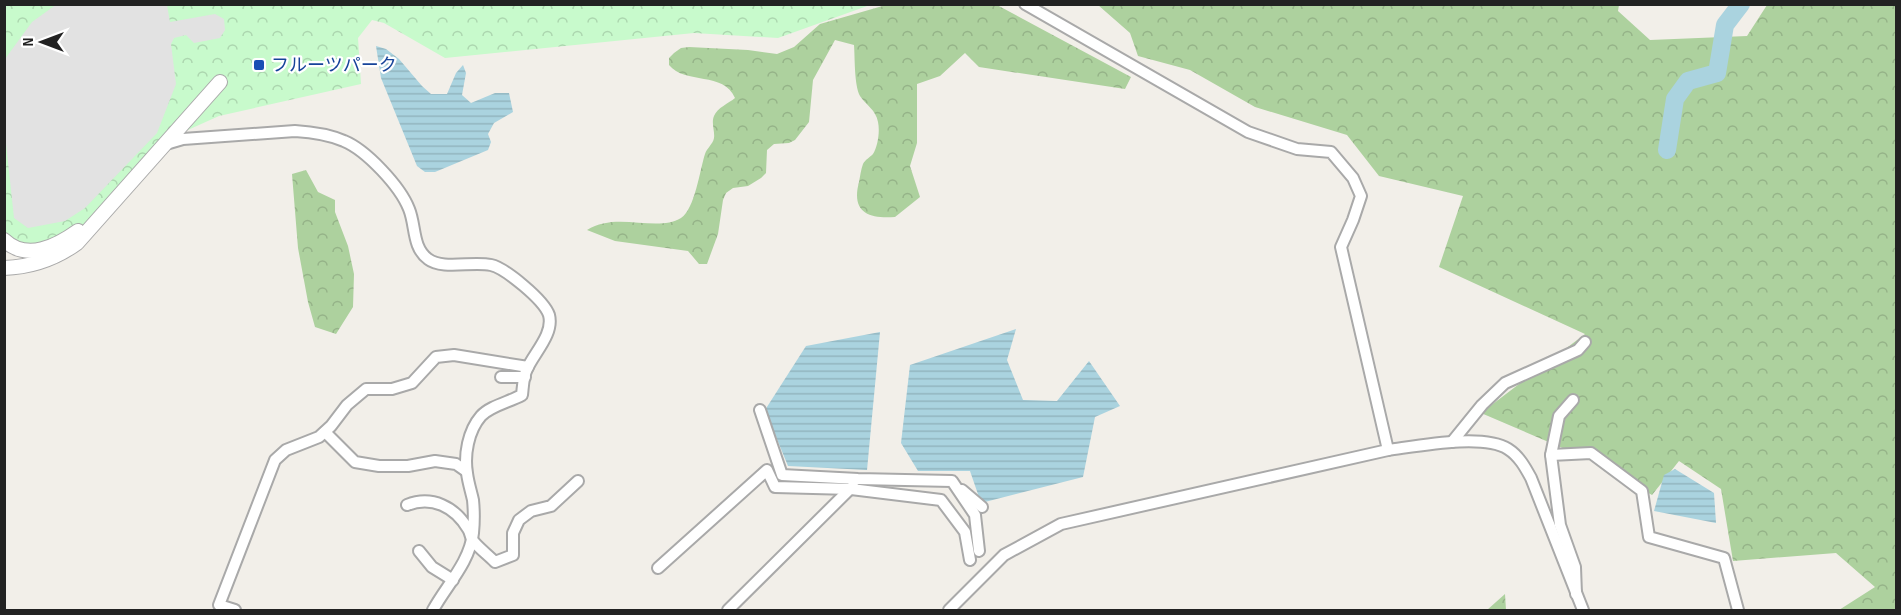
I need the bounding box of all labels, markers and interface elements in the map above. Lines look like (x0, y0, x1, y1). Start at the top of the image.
north arrow (12, 12, 72, 72)
text: N (19, 38, 38, 46)
place label: フルーツパーク (271, 55, 397, 76)
marker: フルーツパーク (252, 58, 266, 72)

